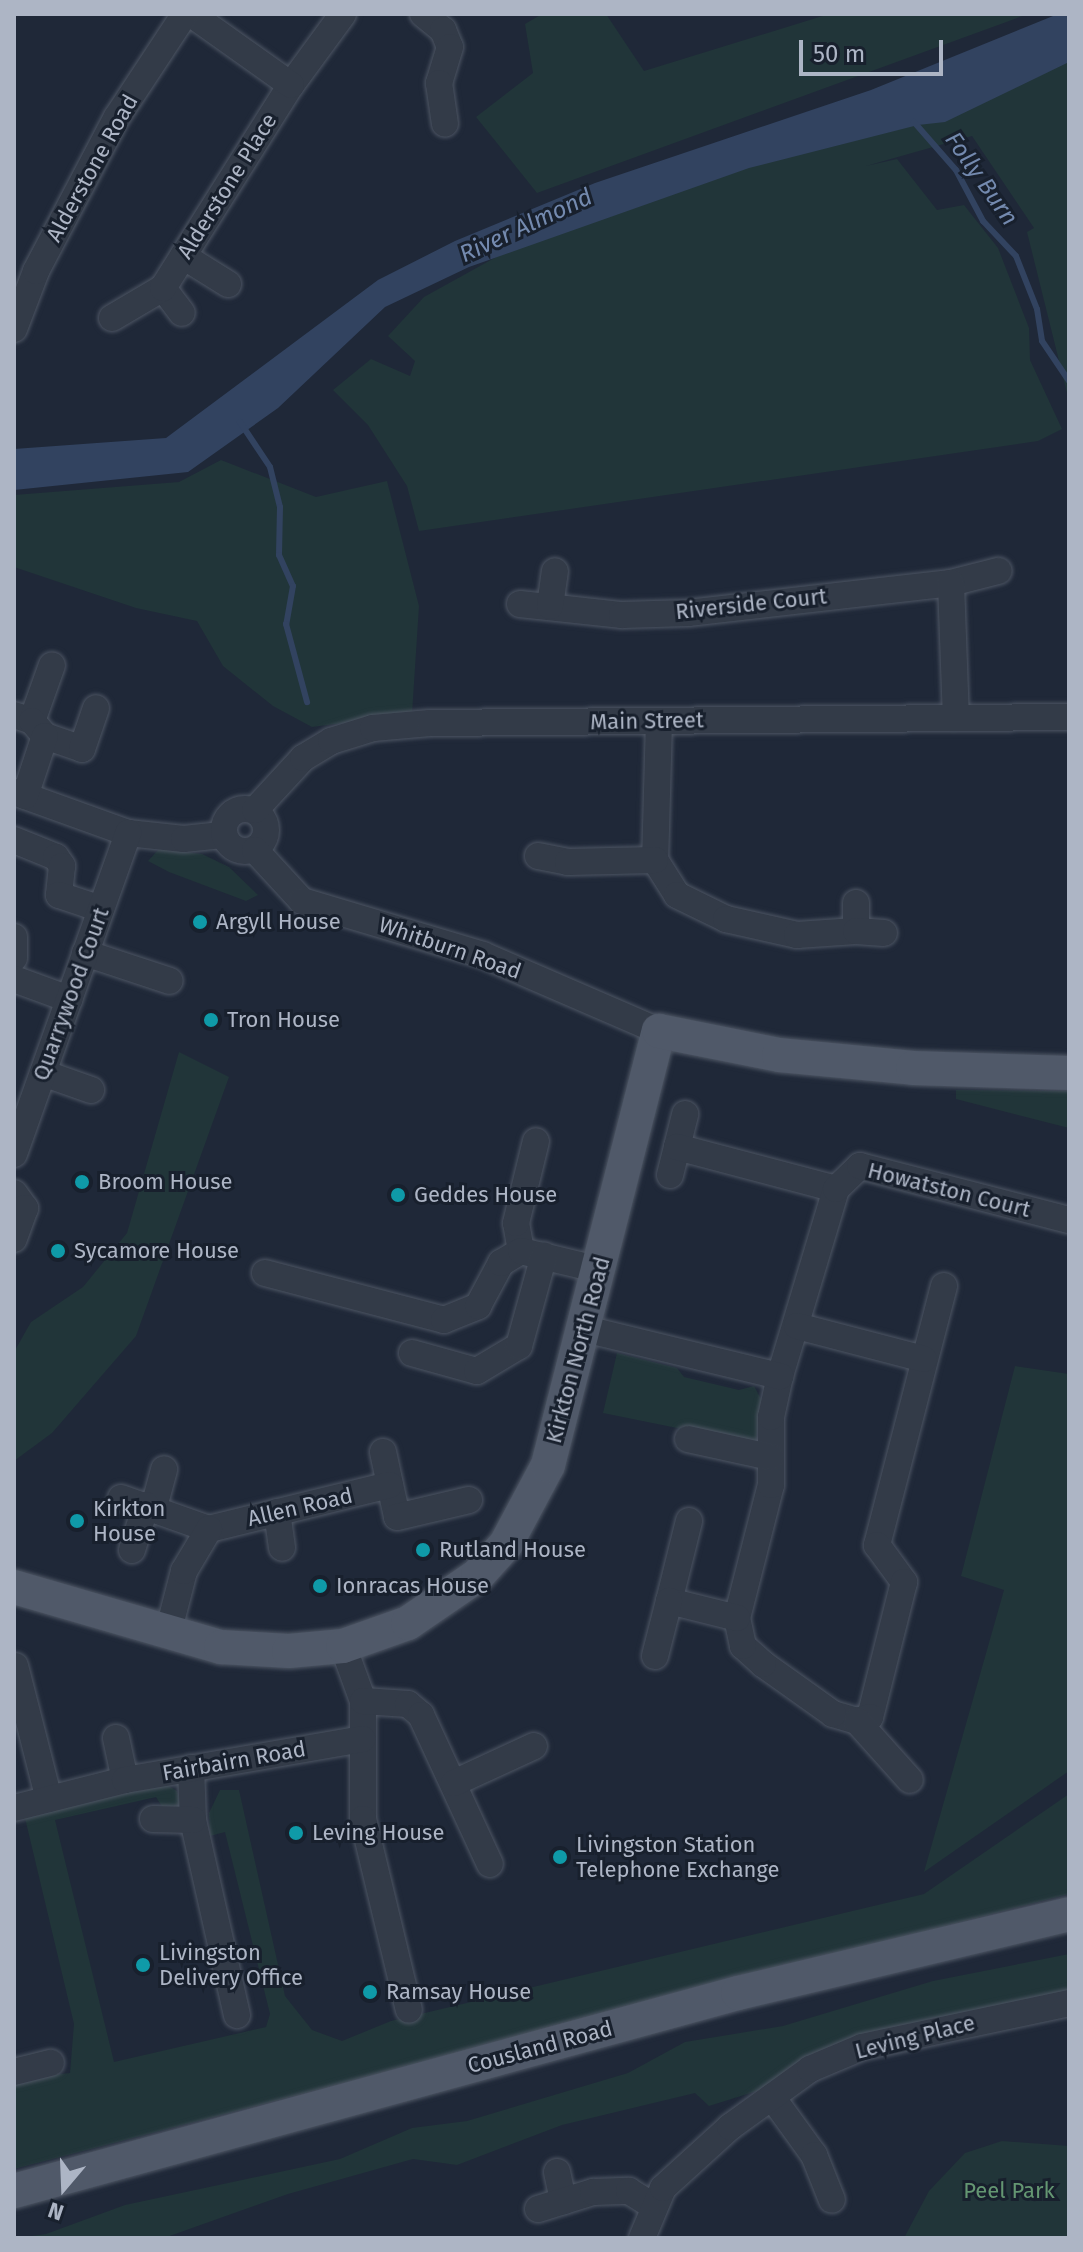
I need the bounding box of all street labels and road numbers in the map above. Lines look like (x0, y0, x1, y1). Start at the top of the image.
street label: Alderstone Road (41, 90, 143, 246)
street label: Alderstone Place (172, 108, 282, 264)
street label: Riverside Court (674, 583, 828, 625)
street label: Main Street (590, 707, 704, 735)
street label: Quarrywood Court (27, 904, 115, 1084)
street label: Whitburn Road (375, 911, 525, 985)
street label: Howatston Court (865, 1157, 1033, 1223)
street label: Kirkton North Road (540, 1254, 616, 1446)
street label: Allen Road (245, 1482, 355, 1532)
street label: Fairbairn Road (160, 1735, 308, 1787)
street label: Leving Place (852, 2009, 978, 2065)
street label: Cousland Road (465, 2015, 615, 2079)

